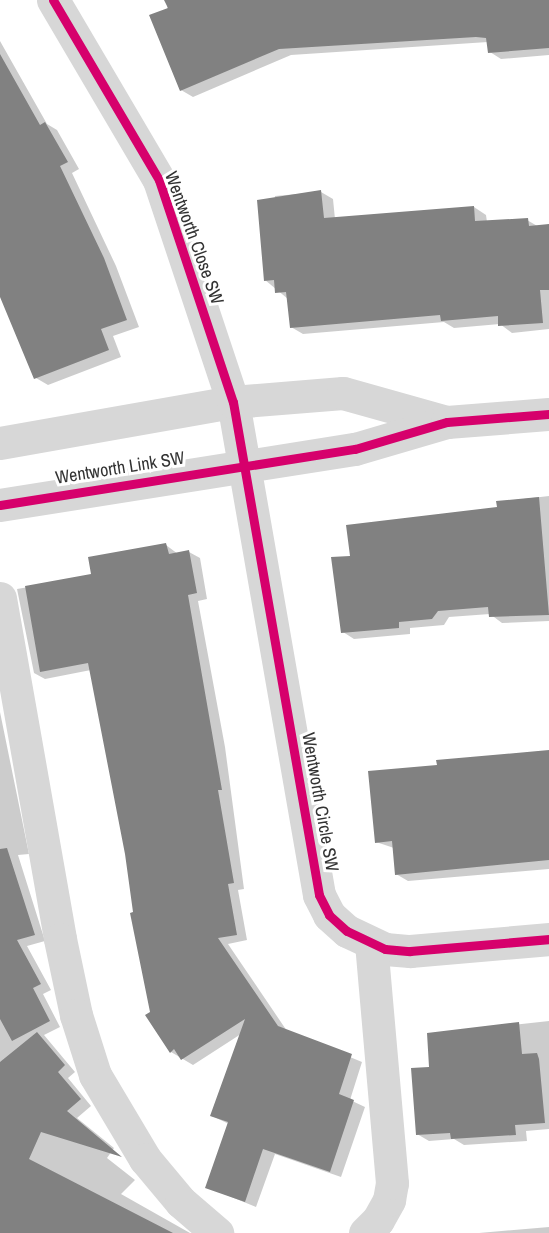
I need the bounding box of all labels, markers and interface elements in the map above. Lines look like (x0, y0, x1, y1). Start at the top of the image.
street label: Wentworth Close SW (160, 169, 228, 307)
street label: Wentworth Link SW (54, 447, 186, 489)
street label: Wentworth Circle SW (297, 731, 343, 873)

